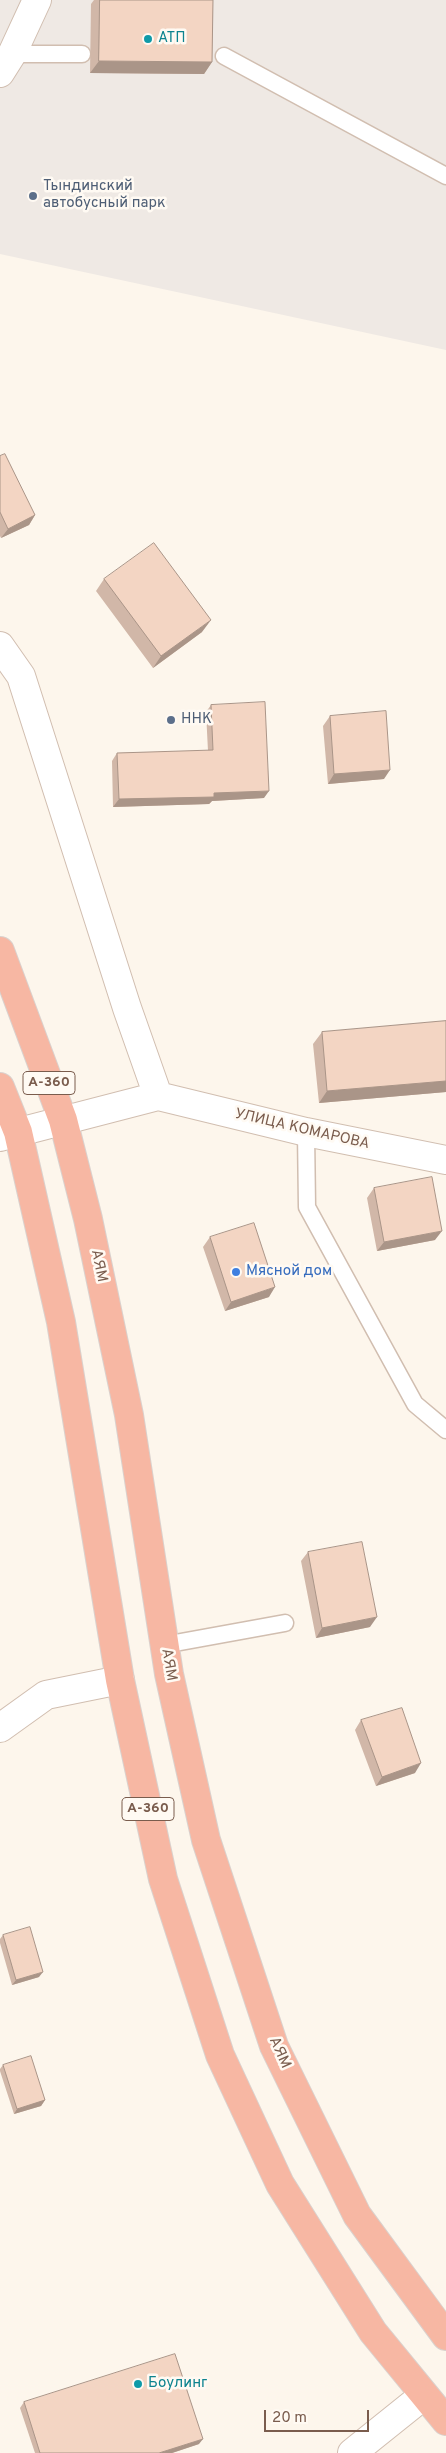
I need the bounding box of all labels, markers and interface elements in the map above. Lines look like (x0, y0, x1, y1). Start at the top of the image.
place label: АТП (158, 30, 186, 48)
marker: АТП (142, 33, 154, 45)
place label: Тындинский автобусный парк (43, 178, 166, 213)
marker: Тындинский автобусный парк (27, 190, 39, 202)
place label: ННК (181, 711, 212, 729)
marker: ННК (165, 714, 177, 726)
road number: А-360 (23, 1072, 75, 1094)
street label: УЛИЦА КОМАРОВА (233, 1106, 371, 1154)
street label: АЯМ (86, 1248, 110, 1284)
place label: Мясной дом (246, 1263, 332, 1281)
marker: Мясной дом (230, 1266, 242, 1278)
street label: АЯМ (156, 1647, 180, 1683)
road number: А-360 (122, 1798, 174, 1820)
street label: АЯМ (264, 2034, 294, 2072)
place label: Боулинг (148, 2375, 207, 2393)
marker: Боулинг (132, 2378, 144, 2390)
scale bar (266, 2400, 371, 2432)
text: 20 m (272, 2409, 307, 2428)

